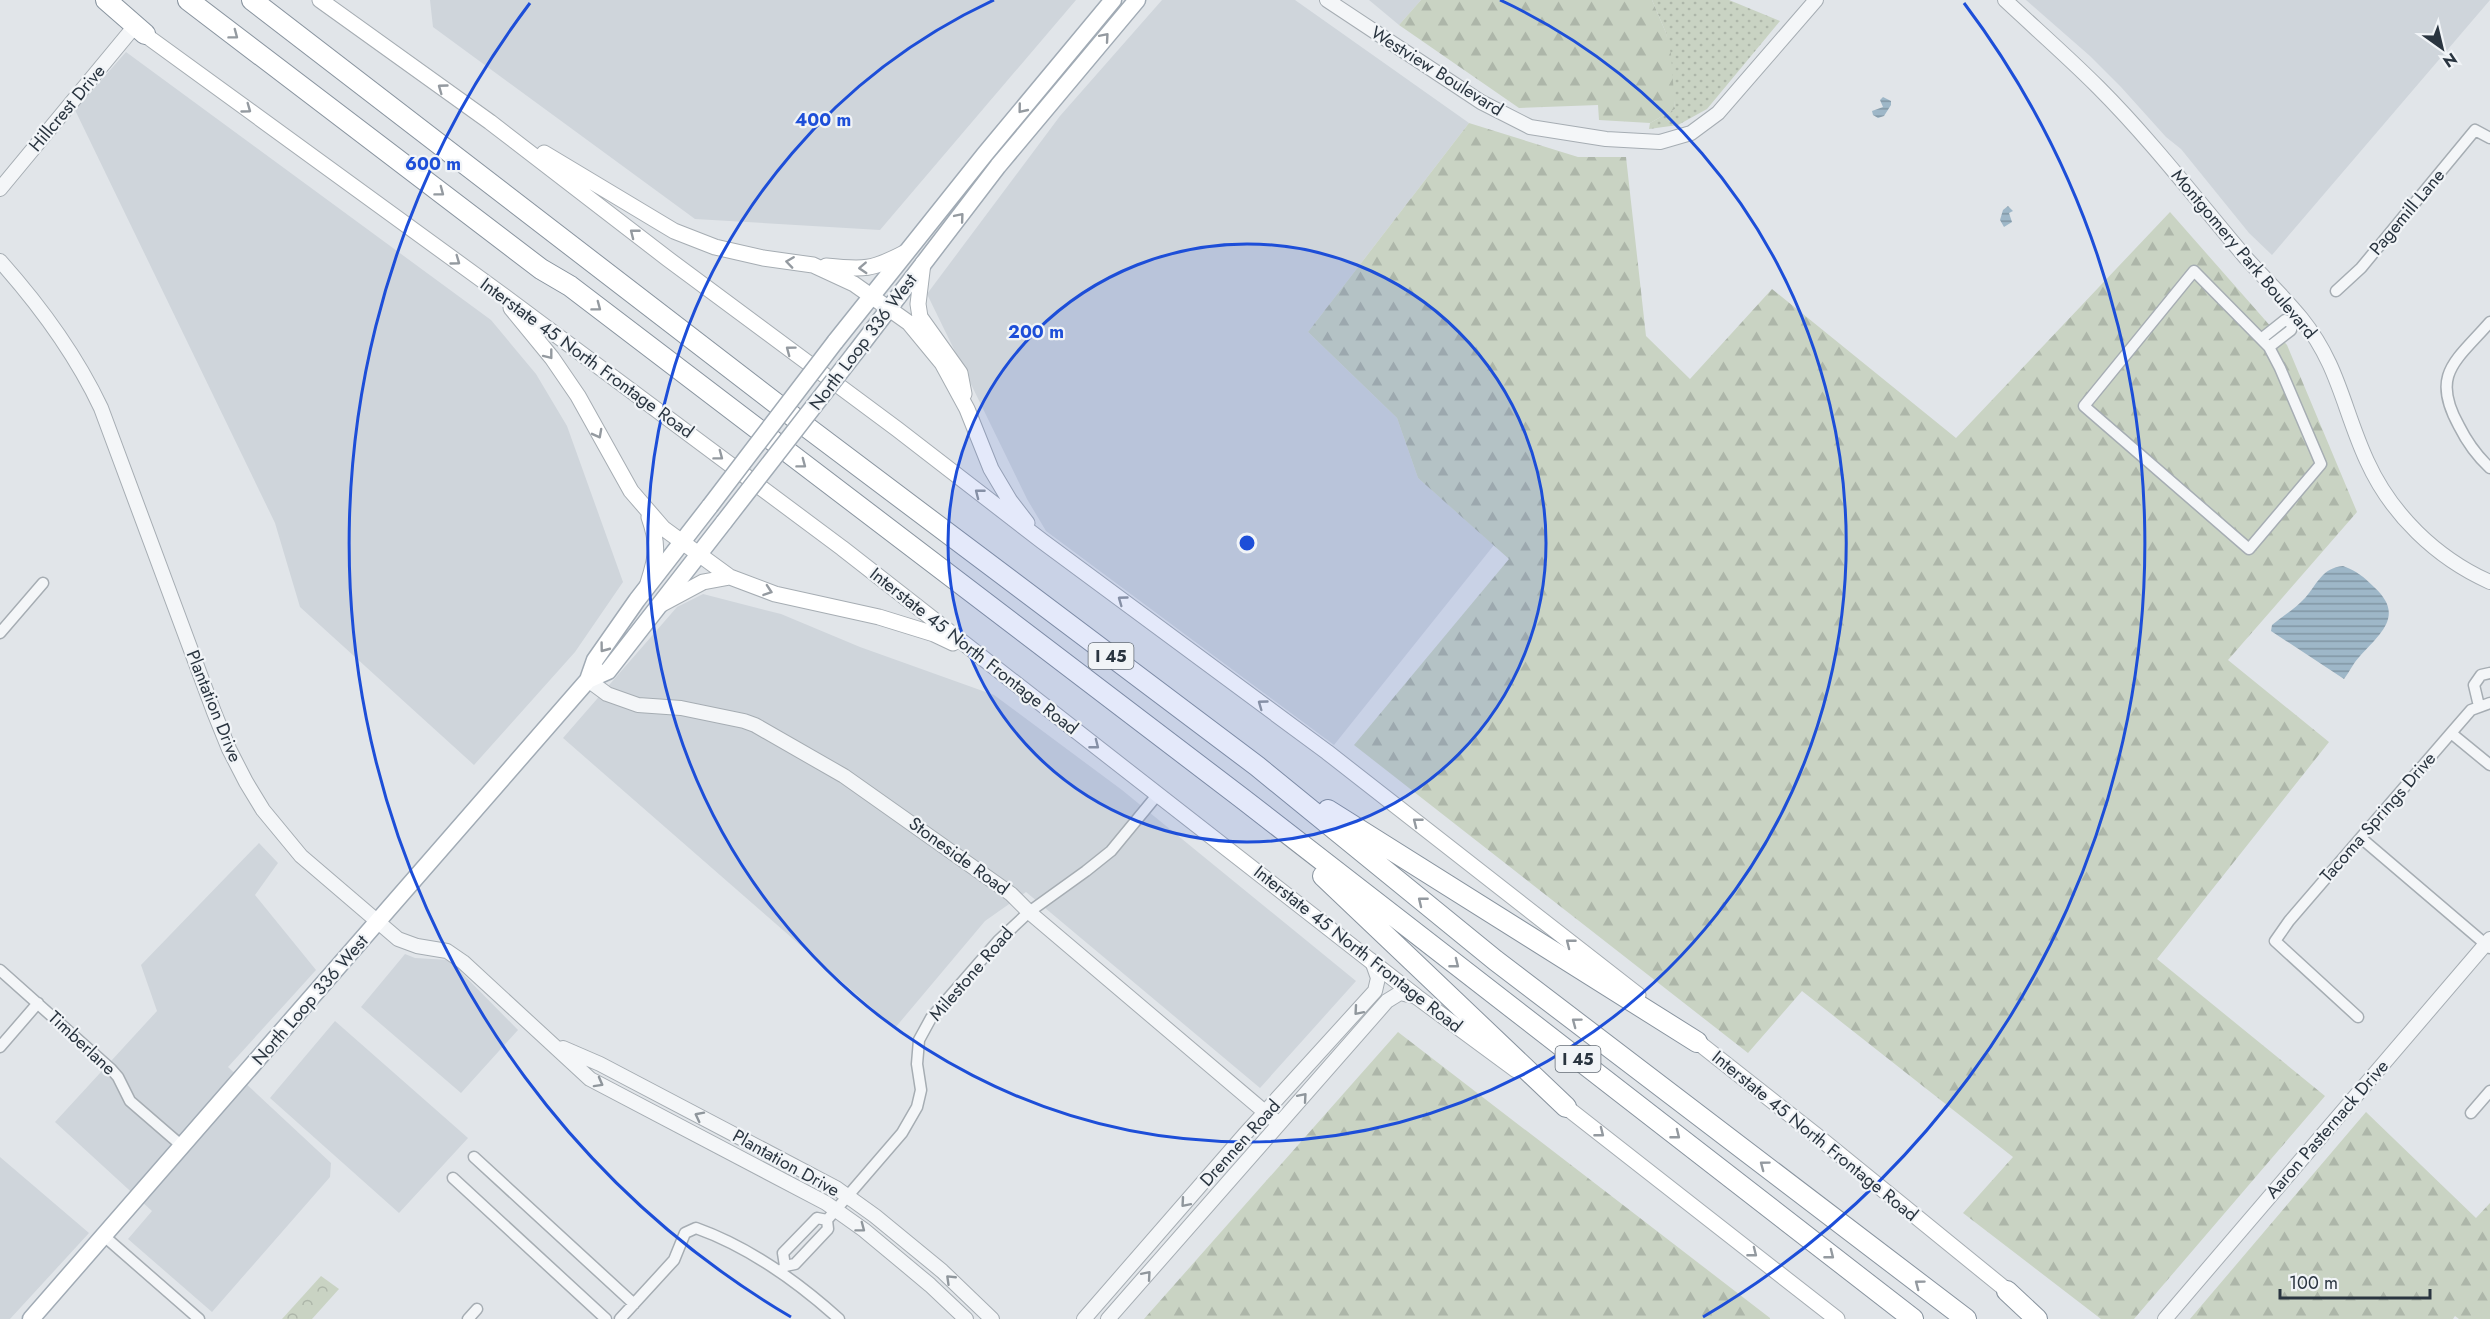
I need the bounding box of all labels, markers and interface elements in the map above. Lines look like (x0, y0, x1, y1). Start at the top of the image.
north arrow (2412, 18, 2472, 78)
street label: Westview Boulevard (1366, 20, 1508, 122)
one-way arrow (228, 28, 239, 39)
one-way arrow (1098, 34, 1109, 44)
text: N (2438, 47, 2462, 73)
street label: Hillcrest Drive (23, 59, 111, 157)
one-way arrow (438, 84, 449, 95)
one-way arrow (241, 102, 252, 113)
one-way arrow (1018, 102, 1029, 113)
text: 400 m (795, 107, 851, 133)
text: 600 m (405, 151, 461, 177)
street label: Montgomery Park Boulevard (2165, 163, 2323, 345)
street label: Pagemill Lane (2363, 163, 2451, 261)
one-way arrow (433, 184, 444, 195)
one-way arrow (952, 213, 963, 224)
one-way arrow (630, 230, 641, 241)
one-way arrow (450, 254, 461, 265)
one-way arrow (786, 256, 795, 269)
one-way arrow (858, 262, 867, 275)
street label: North Loop 336 West (803, 268, 923, 416)
street label: Interstate 45 North Frontage Road (475, 271, 699, 445)
one-way arrow (590, 299, 601, 310)
text: 200 m (1008, 319, 1064, 345)
one-way arrow (786, 346, 797, 357)
one-way arrow (542, 349, 553, 360)
one-way arrow (591, 428, 602, 438)
one-way arrow (713, 449, 724, 460)
one-way arrow (795, 456, 806, 467)
one-way arrow (975, 489, 986, 500)
centre of rings (1237, 533, 1257, 553)
street label: Interstate 45 North Frontage Road (864, 561, 1084, 741)
one-way arrow (762, 584, 773, 597)
one-way arrow (1117, 596, 1128, 607)
one-way arrow (600, 641, 611, 652)
road number: I 45 (1088, 643, 1134, 669)
street label: Plantation Drive (180, 646, 248, 766)
one-way arrow (1258, 700, 1269, 711)
one-way arrow (1089, 738, 1100, 749)
street label: Tacoma Springs Drive (2314, 746, 2442, 888)
street label: Stoneside Road (903, 811, 1015, 901)
one-way arrow (1413, 819, 1424, 830)
street label: Interstate 45 North Frontage Road (1248, 859, 1468, 1039)
one-way arrow (1418, 898, 1429, 909)
street label: Milestone Road (923, 921, 1019, 1027)
street label: North Loop 336 West (246, 929, 374, 1071)
one-way arrow (1566, 939, 1577, 950)
one-way arrow (1448, 957, 1459, 968)
one-way arrow (1354, 1004, 1365, 1015)
street label: Timberlane (42, 1005, 122, 1081)
one-way arrow (1571, 1018, 1582, 1029)
street label: Interstate 45 North Frontage Road (1706, 1045, 1924, 1227)
road number: I 45 (1556, 1046, 1600, 1072)
street label: Aaron Pasternack Drive (2259, 1054, 2395, 1204)
one-way arrow (593, 1076, 603, 1087)
one-way arrow (1296, 1093, 1307, 1104)
street label: Drennen Road (1194, 1094, 1286, 1192)
one-way arrow (695, 1112, 706, 1123)
street label: Plantation Drive (728, 1123, 844, 1203)
one-way arrow (1593, 1125, 1604, 1136)
one-way arrow (1669, 1128, 1680, 1139)
one-way arrow (1760, 1162, 1771, 1173)
one-way arrow (1181, 1196, 1192, 1207)
one-way arrow (854, 1221, 865, 1232)
one-way arrow (1746, 1246, 1757, 1257)
one-way arrow (1823, 1247, 1834, 1258)
scale bar (2280, 1262, 2430, 1300)
text: 100 m (2289, 1270, 2338, 1296)
one-way arrow (1140, 1271, 1151, 1282)
one-way arrow (946, 1275, 957, 1286)
one-way arrow (1915, 1280, 1926, 1291)

